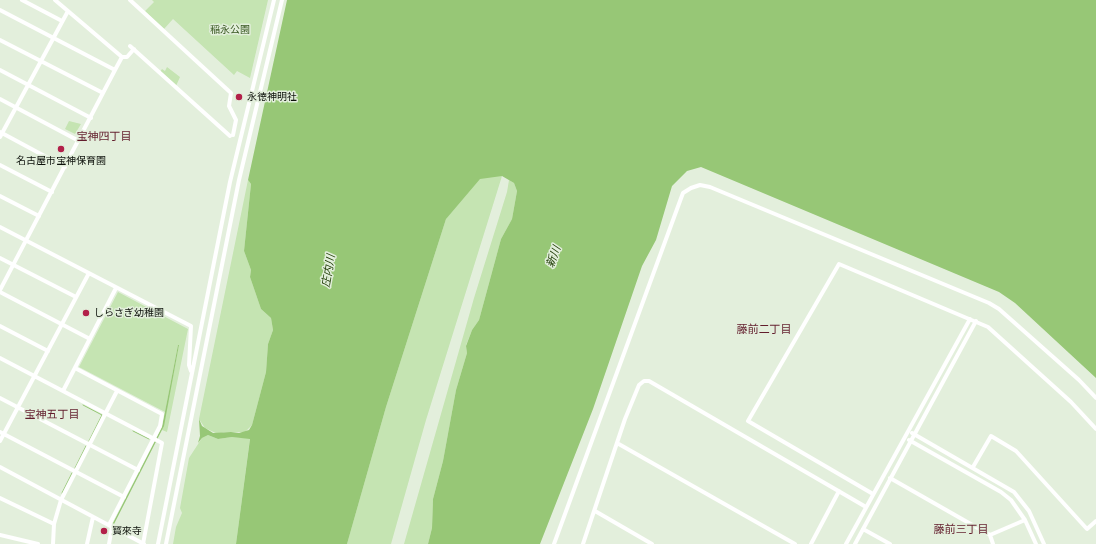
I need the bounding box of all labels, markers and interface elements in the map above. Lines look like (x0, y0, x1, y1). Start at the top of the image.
park label: 稲永公園 (210, 24, 250, 36)
place label: 永徳神明社 (247, 91, 297, 103)
marker: 永徳神明社 (234, 92, 244, 102)
district label: 宝神四丁目 (77, 130, 131, 144)
marker: 名古屋市宝神保育園 (56, 144, 66, 154)
place label: 名古屋市宝神保育園 (16, 155, 106, 167)
water label: 新川 (544, 244, 564, 270)
water label: 庄内川 (320, 254, 338, 288)
place label: しらさぎ幼稚園 (94, 307, 164, 319)
marker: しらさぎ幼稚園 (81, 308, 91, 318)
district label: 藤前二丁目 (737, 323, 791, 337)
district label: 宝神五丁目 (25, 408, 79, 422)
district label: 藤前三丁目 (934, 523, 988, 537)
place label: 寳來寺 (112, 525, 142, 537)
marker: 寳來寺 (99, 526, 109, 536)

